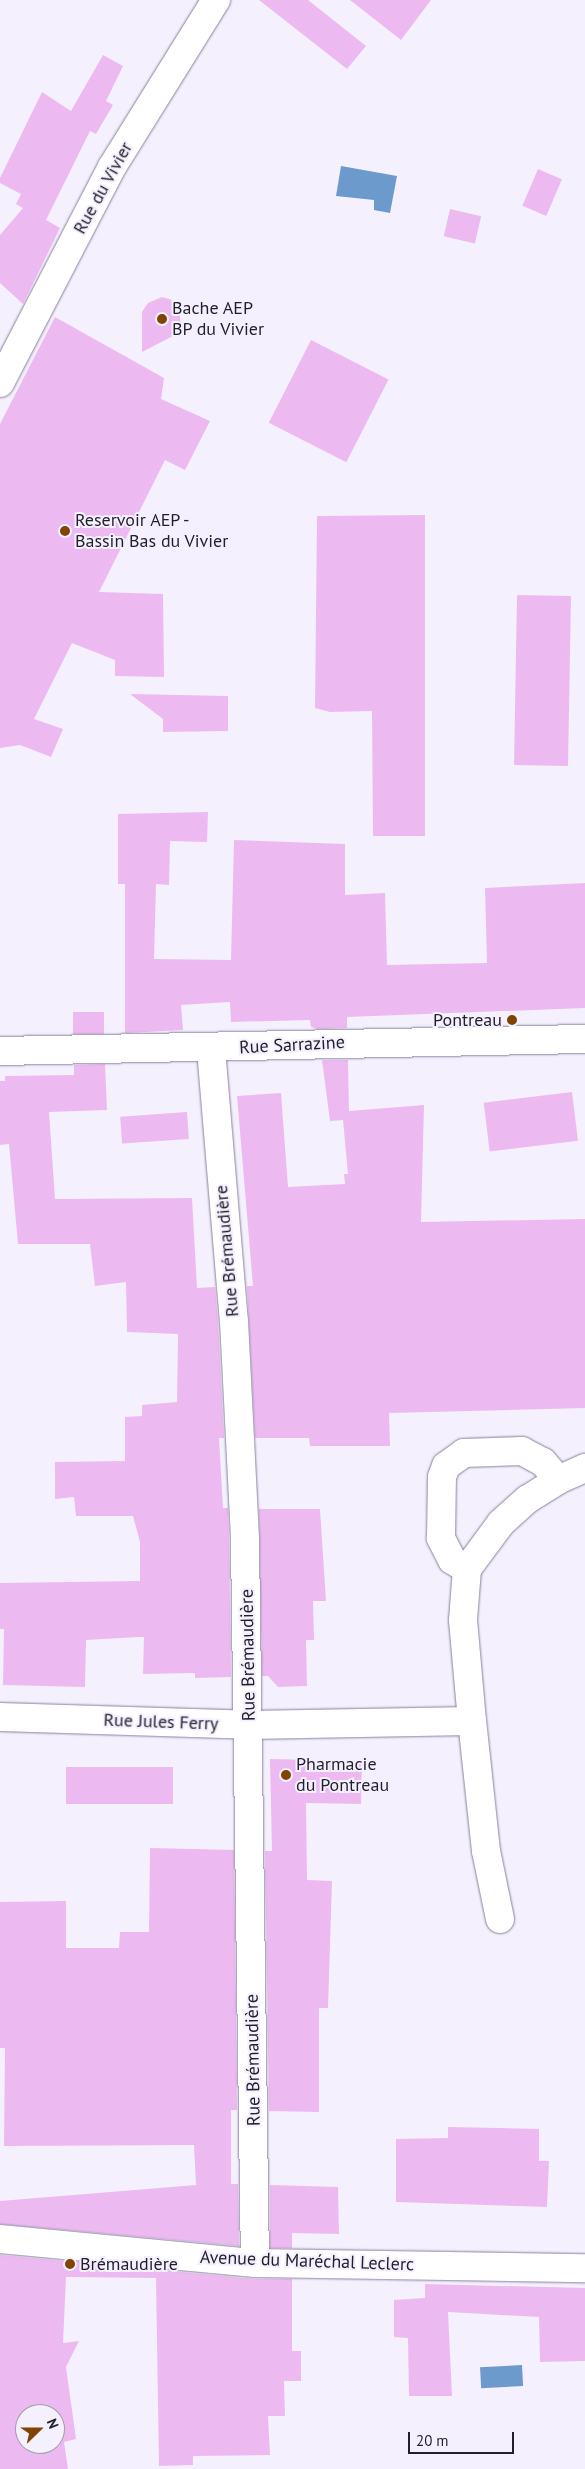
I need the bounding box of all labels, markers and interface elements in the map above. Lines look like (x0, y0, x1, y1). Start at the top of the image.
street label: Rue du Vivier (69, 138, 137, 238)
place label: Bache AEP BP du Vivier (172, 298, 265, 340)
marker: Bache AEP BP du Vivier (156, 313, 168, 325)
place label: Reservoir AEP - Bassin Bas du Vivier (75, 510, 229, 552)
marker: Reservoir AEP - Bassin Bas du Vivier (59, 525, 71, 537)
place label: Pontreau (433, 1009, 502, 1031)
marker: Pontreau (506, 1014, 518, 1026)
street label: Rue Sarrazine (239, 1031, 345, 1059)
street label: Rue Brémaudière (210, 1184, 244, 1318)
street label: Rue Brémaudière (236, 1589, 260, 1721)
street label: Rue Jules Ferry (103, 1709, 219, 1735)
place label: Pharmacie du Pontreau (296, 1754, 389, 1796)
marker: Pharmacie du Pontreau (280, 1769, 292, 1781)
street label: Rue Brémaudière (241, 1994, 265, 2126)
street label: Avenue du Maréchal Leclerc (200, 2246, 414, 2276)
place label: Brémaudière (80, 2253, 178, 2275)
marker: Brémaudière (64, 2258, 76, 2270)
north arrow (15, 2404, 65, 2454)
text: N (43, 2416, 63, 2431)
scale bar (410, 2422, 516, 2454)
text: 20 m (416, 2431, 449, 2450)

